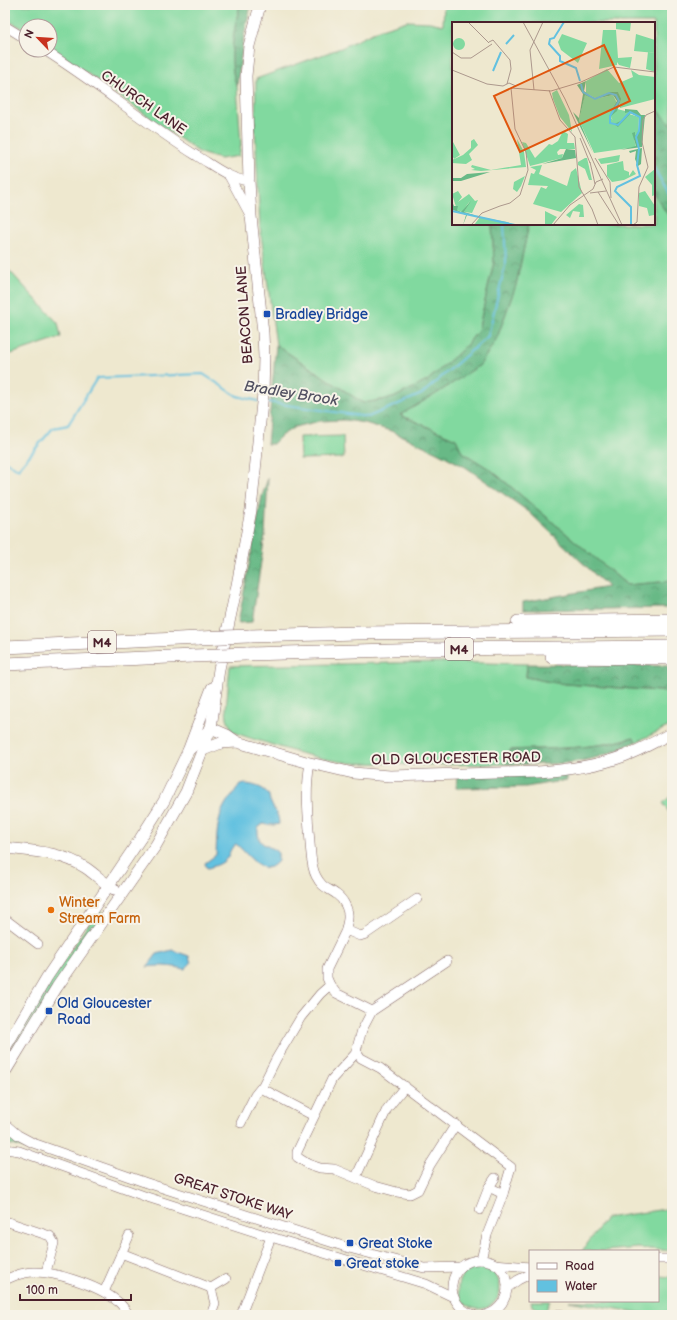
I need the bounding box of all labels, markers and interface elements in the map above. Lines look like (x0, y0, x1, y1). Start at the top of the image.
north arrow (18, 18, 58, 58)
inset map (452, 22, 655, 225)
text: N (22, 27, 37, 40)
street label: CHURCH LANE (98, 67, 190, 138)
street label: BEACON LANE (233, 265, 256, 365)
place label: Bradley Bridge (275, 306, 368, 323)
marker: Bradley Bridge (262, 309, 272, 319)
water label: Bradley Brook (243, 377, 340, 410)
road number: M4 (88, 631, 116, 653)
road number: M4 (445, 638, 473, 660)
street label: OLD GLOUCESTER ROAD (371, 749, 541, 768)
place label: Winter Stream Farm (59, 894, 141, 927)
marker: Winter Stream Farm (46, 905, 56, 915)
place label: Old Gloucester Road (57, 995, 152, 1028)
marker: Old Gloucester Road (44, 1006, 54, 1016)
street label: GREAT STOKE WAY (171, 1169, 295, 1224)
place label: Great Stoke (358, 1235, 433, 1252)
marker: Great Stoke (345, 1238, 355, 1248)
legend (529, 1250, 659, 1302)
place label: Great stoke (346, 1255, 419, 1272)
marker: Great stoke (333, 1258, 343, 1268)
text: Road (565, 1259, 594, 1274)
scale bar (20, 1276, 131, 1302)
text: Water (565, 1279, 597, 1294)
text: 100 m (26, 1283, 58, 1298)

